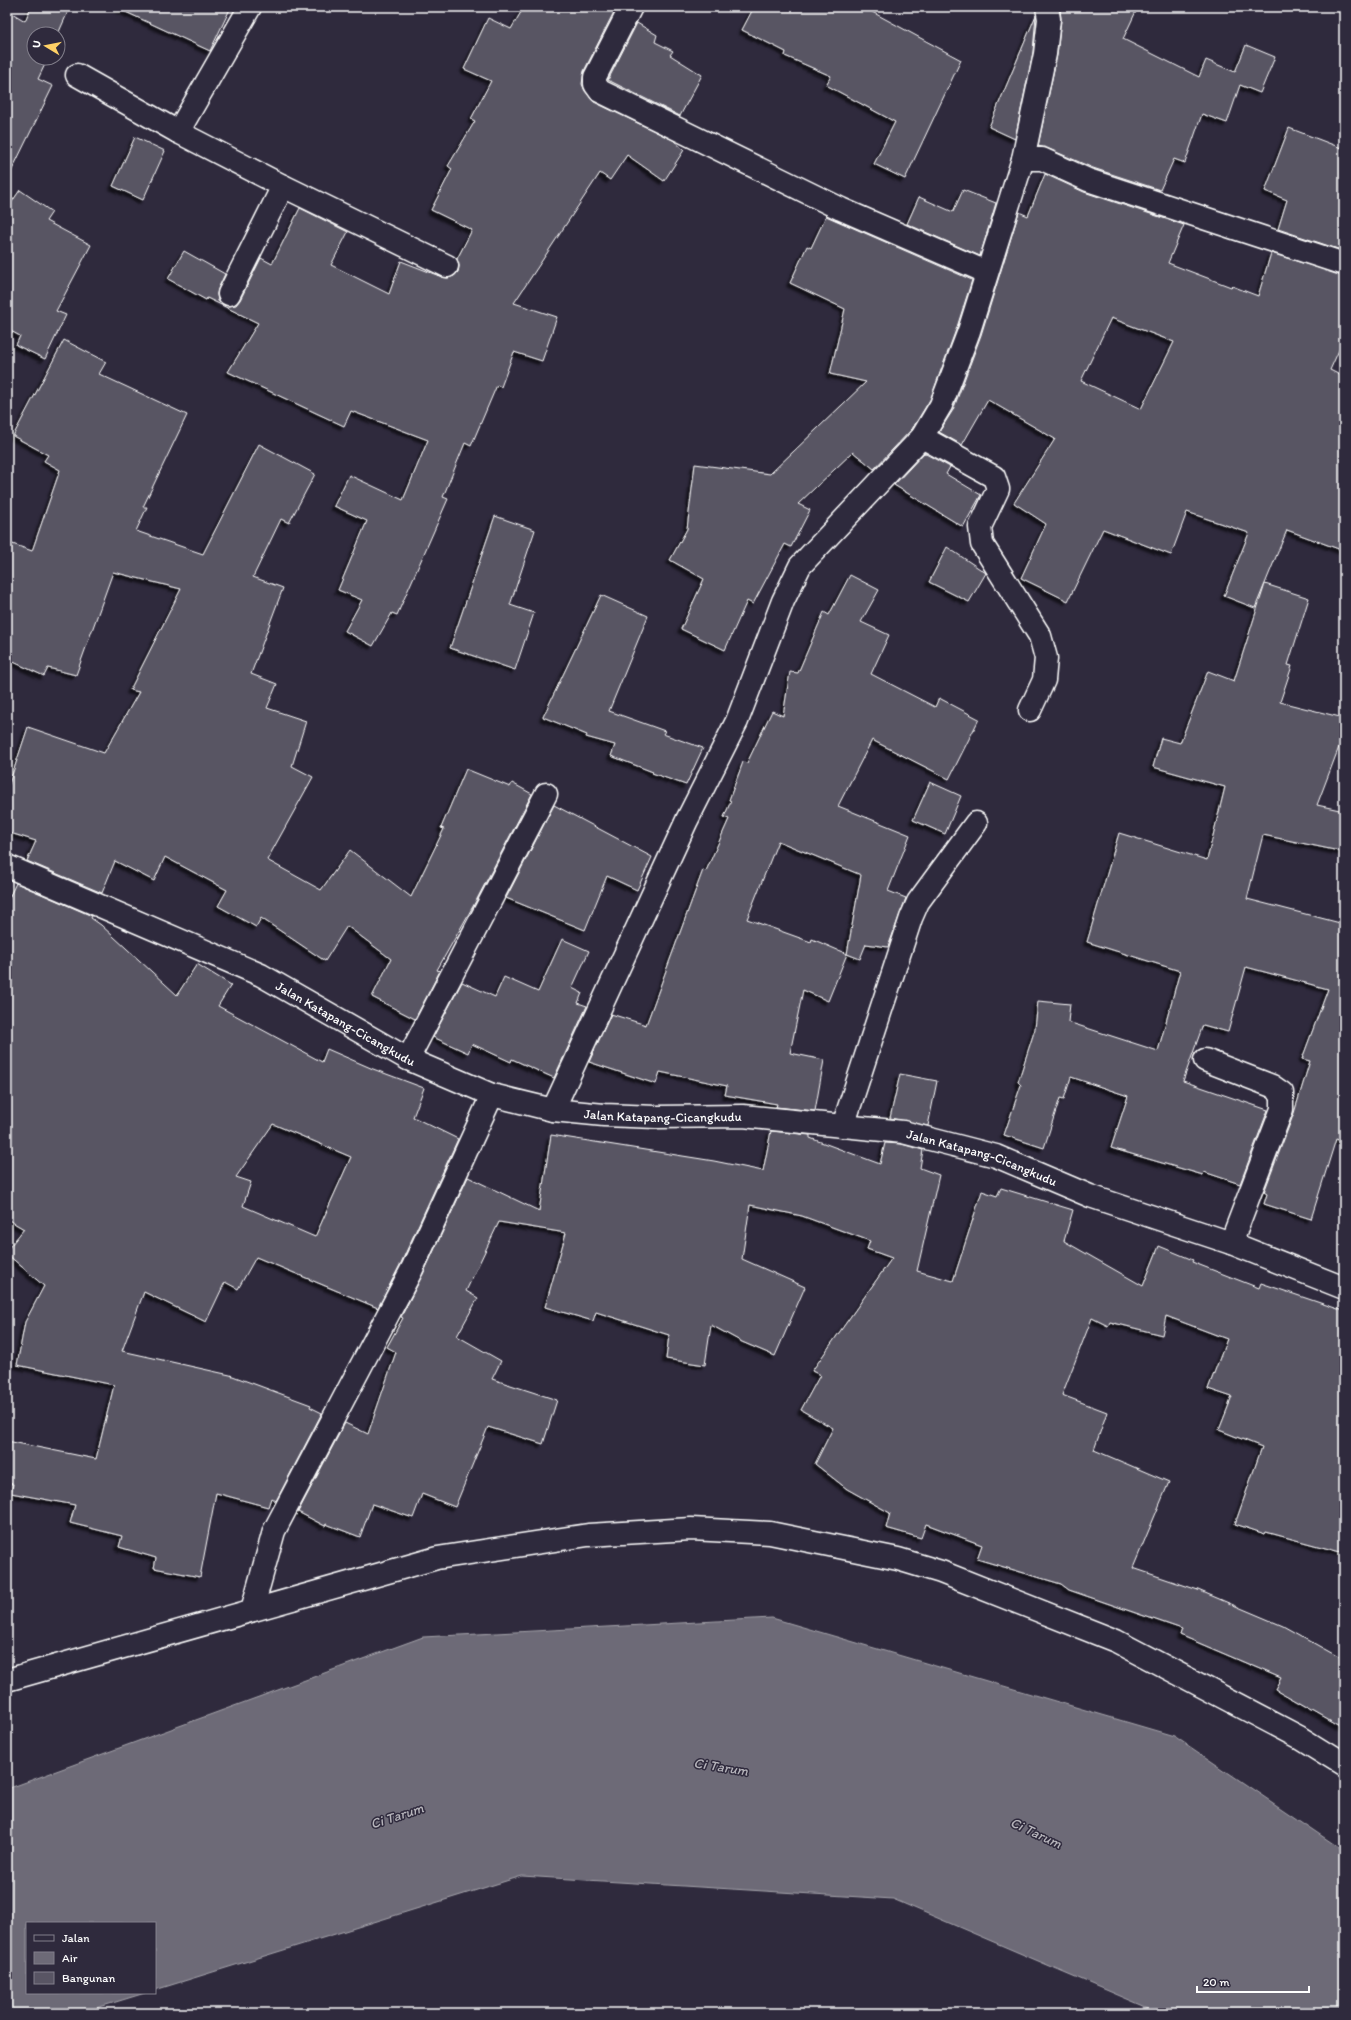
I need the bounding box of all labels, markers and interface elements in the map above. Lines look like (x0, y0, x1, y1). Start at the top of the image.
north arrow (26, 26, 66, 66)
text: U (30, 40, 44, 49)
street label: Jalan Katapang-Cicangkudu (274, 978, 418, 1069)
street label: Jalan Katapang-Cicangkudu (583, 1106, 742, 1125)
street label: Jalan Katapang-Cicangkudu (905, 1126, 1060, 1189)
water label: Ci Tarum (692, 1754, 750, 1780)
water label: Ci Tarum (368, 1799, 427, 1833)
water label: Ci Tarum (1007, 1814, 1065, 1853)
legend (26, 1922, 156, 1994)
text: Jalan (62, 1931, 90, 1945)
text: Air (62, 1951, 78, 1965)
scale bar (1197, 1968, 1309, 1994)
text: Bangunan (62, 1971, 115, 1985)
text: 20 m (1203, 1975, 1230, 1989)

